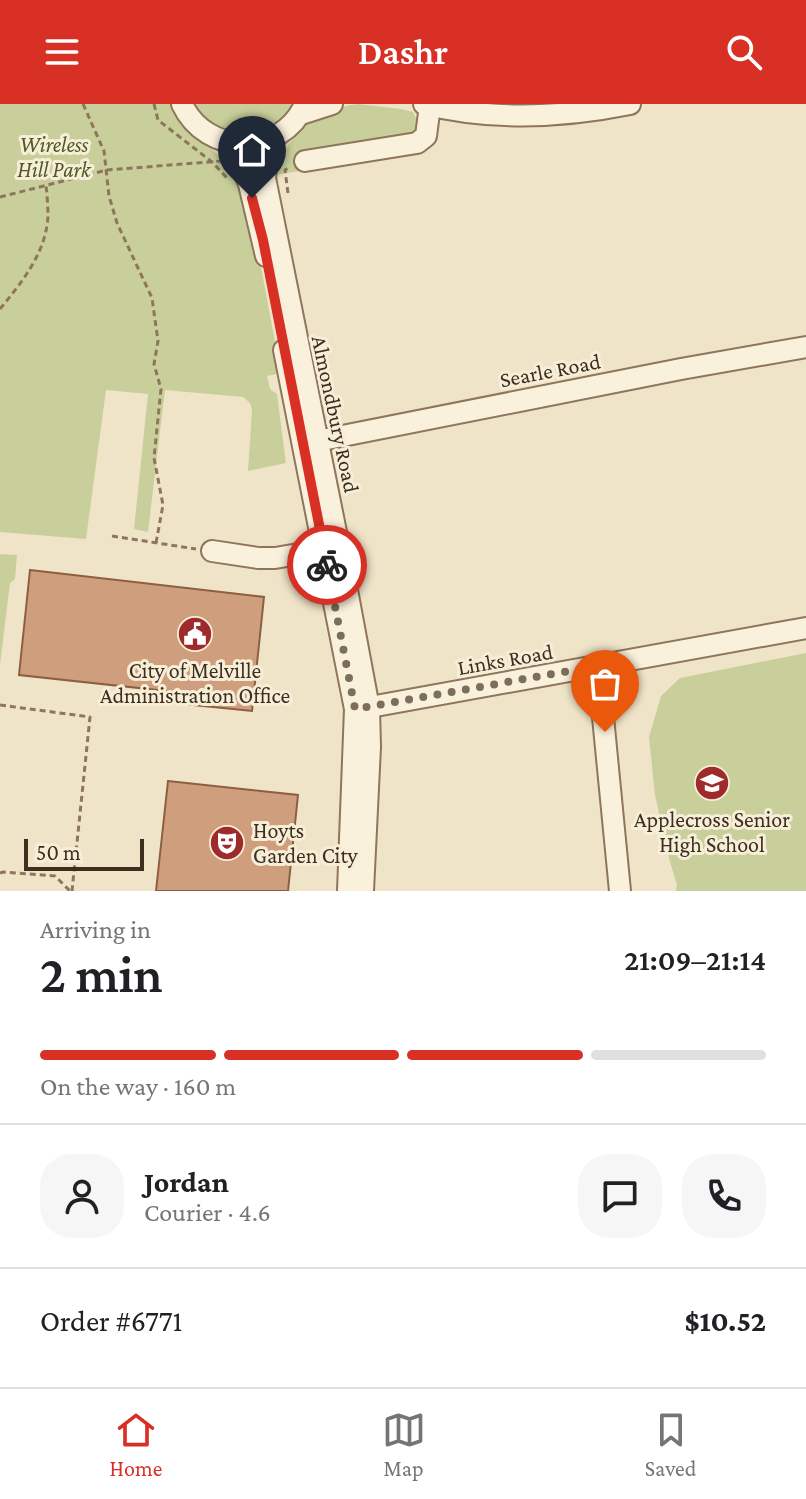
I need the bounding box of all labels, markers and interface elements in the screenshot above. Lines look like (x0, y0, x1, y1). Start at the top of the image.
icon: menu (40, 30, 84, 74)
icon: search (722, 30, 766, 74)
text: Dashr (358, 32, 448, 72)
pin (218, 116, 286, 198)
icon: home (230, 128, 274, 172)
park label: Wireless Hill Park (17, 132, 92, 182)
street label: Almondbury Road (307, 333, 364, 495)
street label: Searle Road (498, 348, 603, 392)
courier (287, 525, 367, 605)
icon: bike (305, 543, 349, 587)
public building icon: City of Melville Administration Office (176, 615, 214, 653)
street label: Links Road (455, 639, 555, 680)
pin (571, 650, 639, 732)
place label: City of Melville Administration Office (100, 658, 290, 708)
icon: bag (583, 662, 627, 706)
school or university icon: Applecross Senior High School (693, 764, 731, 802)
place label: Applecross Senior High School (634, 807, 790, 857)
place label: Hoyts Garden City (253, 818, 359, 868)
theatre icon: Hoyts Garden City (208, 824, 246, 862)
scale bar (24, 835, 144, 871)
text: 50 m (36, 840, 81, 865)
text: Arriving in (40, 915, 151, 944)
text: 21:09–21:14 (624, 943, 766, 976)
text: 2 min (40, 945, 163, 1003)
text: On the way · 160 m (40, 1072, 236, 1101)
button: person (40, 1154, 124, 1238)
button: chat (578, 1154, 662, 1238)
button: phone (682, 1154, 766, 1238)
text: Jordan (144, 1165, 229, 1198)
text: Courier · 4.6 (144, 1198, 271, 1227)
text: Order #6771 (40, 1304, 183, 1337)
text: $10.52 (684, 1304, 766, 1337)
tab: Home (110, 1408, 162, 1481)
tab: Map (382, 1408, 426, 1481)
tab: Saved (645, 1408, 696, 1481)

